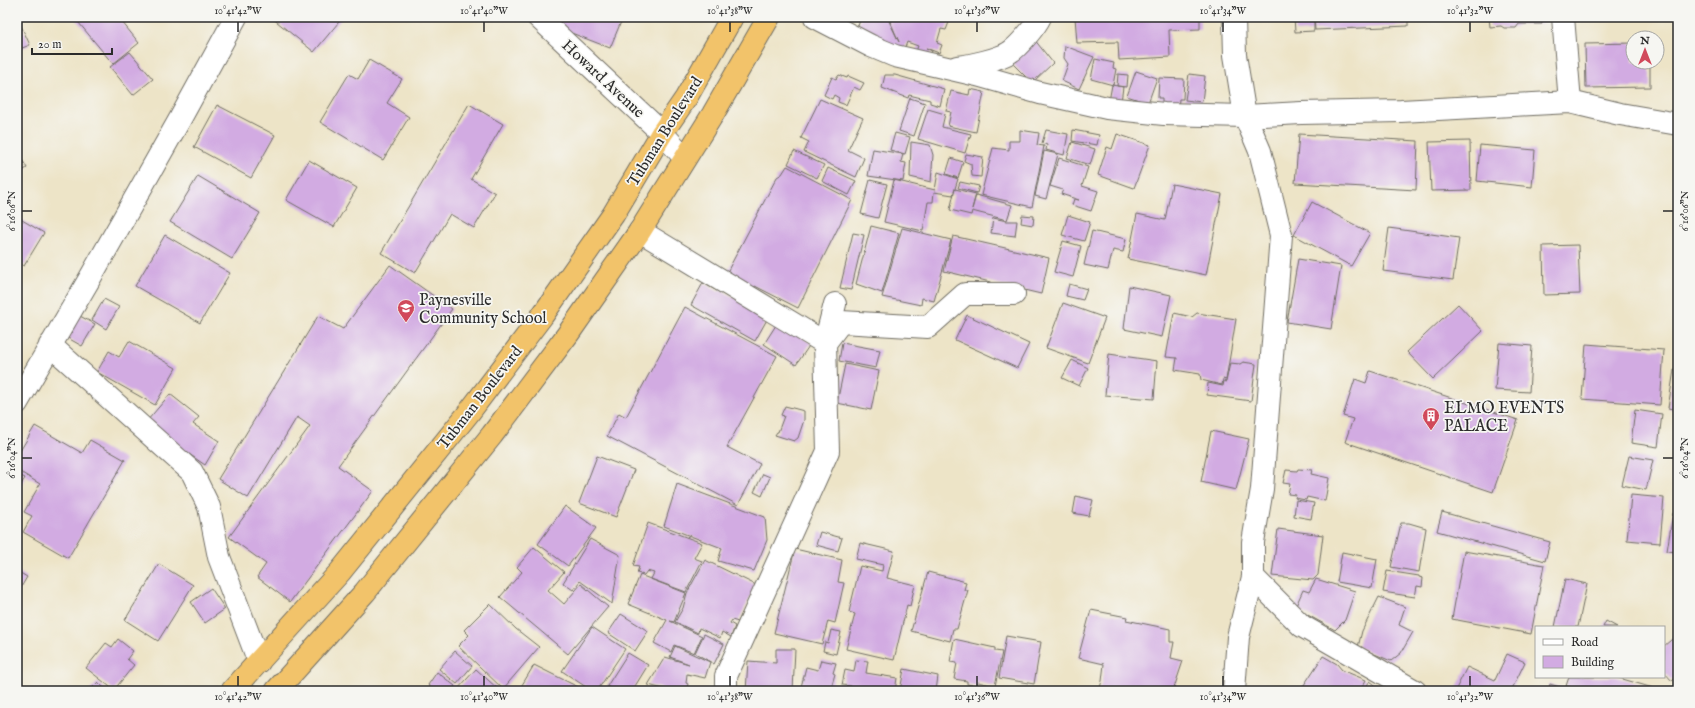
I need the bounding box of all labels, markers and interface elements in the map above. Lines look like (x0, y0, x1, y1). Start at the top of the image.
text: 10°41'42"W (214, 5, 262, 18)
text: 10°41'40"W (460, 5, 508, 18)
text: 10°41'38"W (707, 5, 753, 18)
text: 10°41'36"W (954, 5, 1000, 18)
text: 10°41'34"W (1200, 5, 1247, 18)
text: 10°41'32"W (1447, 5, 1493, 18)
scale bar (32, 30, 112, 56)
north arrow (1625, 30, 1665, 70)
text: N (1639, 34, 1650, 48)
street label: Howard Avenue (557, 36, 648, 123)
text: 20 m (38, 37, 61, 52)
street label: Tubman Boulevard (624, 73, 708, 191)
text: 6°16'06"N (6, 190, 19, 231)
text: 6°16'06"N (1679, 190, 1692, 231)
place label: Paynesville Community School (419, 291, 547, 329)
school or university icon: Paynesville Community School (396, 298, 416, 323)
street label: Tubman Boulevard (434, 342, 527, 454)
place label: ELMO EVENTS PALACE (1444, 399, 1564, 437)
building icon: ELMO EVENTS PALACE (1421, 406, 1441, 431)
text: 6°16'04"N (6, 437, 19, 479)
text: 6°16'04"N (1679, 437, 1692, 479)
legend (1535, 626, 1665, 678)
text: Road (1571, 635, 1599, 650)
text: Building (1571, 655, 1615, 670)
text: 10°41'42"W (214, 691, 262, 704)
text: 10°41'40"W (460, 691, 508, 704)
text: 10°41'38"W (707, 691, 753, 704)
text: 10°41'36"W (954, 691, 1000, 704)
text: 10°41'34"W (1200, 691, 1247, 704)
text: 10°41'32"W (1447, 691, 1493, 704)

